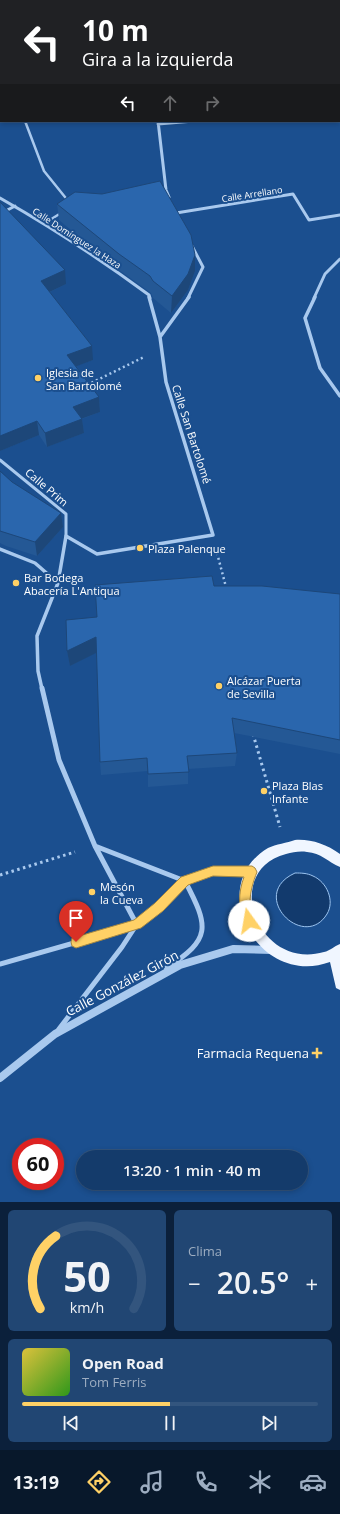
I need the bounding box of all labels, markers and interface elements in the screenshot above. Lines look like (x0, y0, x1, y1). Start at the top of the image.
text: 10 m (82, 11, 149, 49)
icon: left (16, 16, 68, 68)
text: Gira a la izquierda (82, 47, 234, 71)
icon: left (117, 92, 139, 114)
icon: ahead (159, 92, 181, 114)
icon: right (201, 92, 223, 114)
street label: Calle Arrellano (221, 183, 283, 205)
street label: Calle Domínguez la Haza (30, 204, 124, 272)
place label: Iglesia de San Bartolomé (46, 365, 122, 393)
marker: Iglesia de San Bartolomé (33, 373, 43, 383)
street label: Calle San Bartolomé (169, 383, 215, 485)
street label: Calle Prim (22, 465, 72, 509)
place label: Plaza Palenque (148, 541, 226, 556)
marker: Plaza Palenque (135, 543, 145, 553)
place label: Bar Bodega Abacería L'Antiqua (24, 570, 120, 598)
marker: Bar Bodega Abacería L'Antiqua (11, 578, 21, 588)
place label: Alcázar Puerta de Sevilla (227, 673, 301, 701)
marker: Alcázar Puerta de Sevilla (214, 681, 224, 691)
place label: Plaza Blas Infante (272, 778, 323, 806)
marker: Plaza Blas Infante (259, 786, 269, 796)
place label: Mesón la Cueva (100, 879, 143, 907)
marker: Mesón la Cueva (87, 887, 97, 897)
position arrow (228, 900, 270, 942)
pin (59, 901, 93, 942)
icon: arrive (65, 907, 87, 929)
street label: Calle González Girón (63, 946, 181, 1020)
place label: Farmacia Requena (197, 1044, 309, 1062)
marker: Farmacia Requena (312, 1048, 322, 1058)
speed limit sign: 60 (12, 1138, 64, 1190)
text: 13:20 · 1 min · 40 m (123, 1160, 261, 1180)
text: Clima (188, 1242, 222, 1260)
text: 50 (63, 1247, 111, 1303)
text: 20.5° (217, 1262, 289, 1303)
text: − (188, 1268, 201, 1298)
text: + (305, 1268, 318, 1298)
text: km/h (70, 1297, 104, 1316)
text: Open Road (82, 1353, 164, 1373)
text: Tom Ferris (82, 1373, 147, 1391)
icon: previous (60, 1412, 82, 1434)
icon: pause (159, 1412, 181, 1434)
icon: next (258, 1412, 280, 1434)
icon: directions (85, 1468, 113, 1496)
icon: music (138, 1468, 166, 1496)
icon: phone (192, 1468, 220, 1496)
icon: climate (246, 1468, 274, 1496)
icon: car (299, 1468, 327, 1496)
text: 13:19 (13, 1470, 59, 1494)

